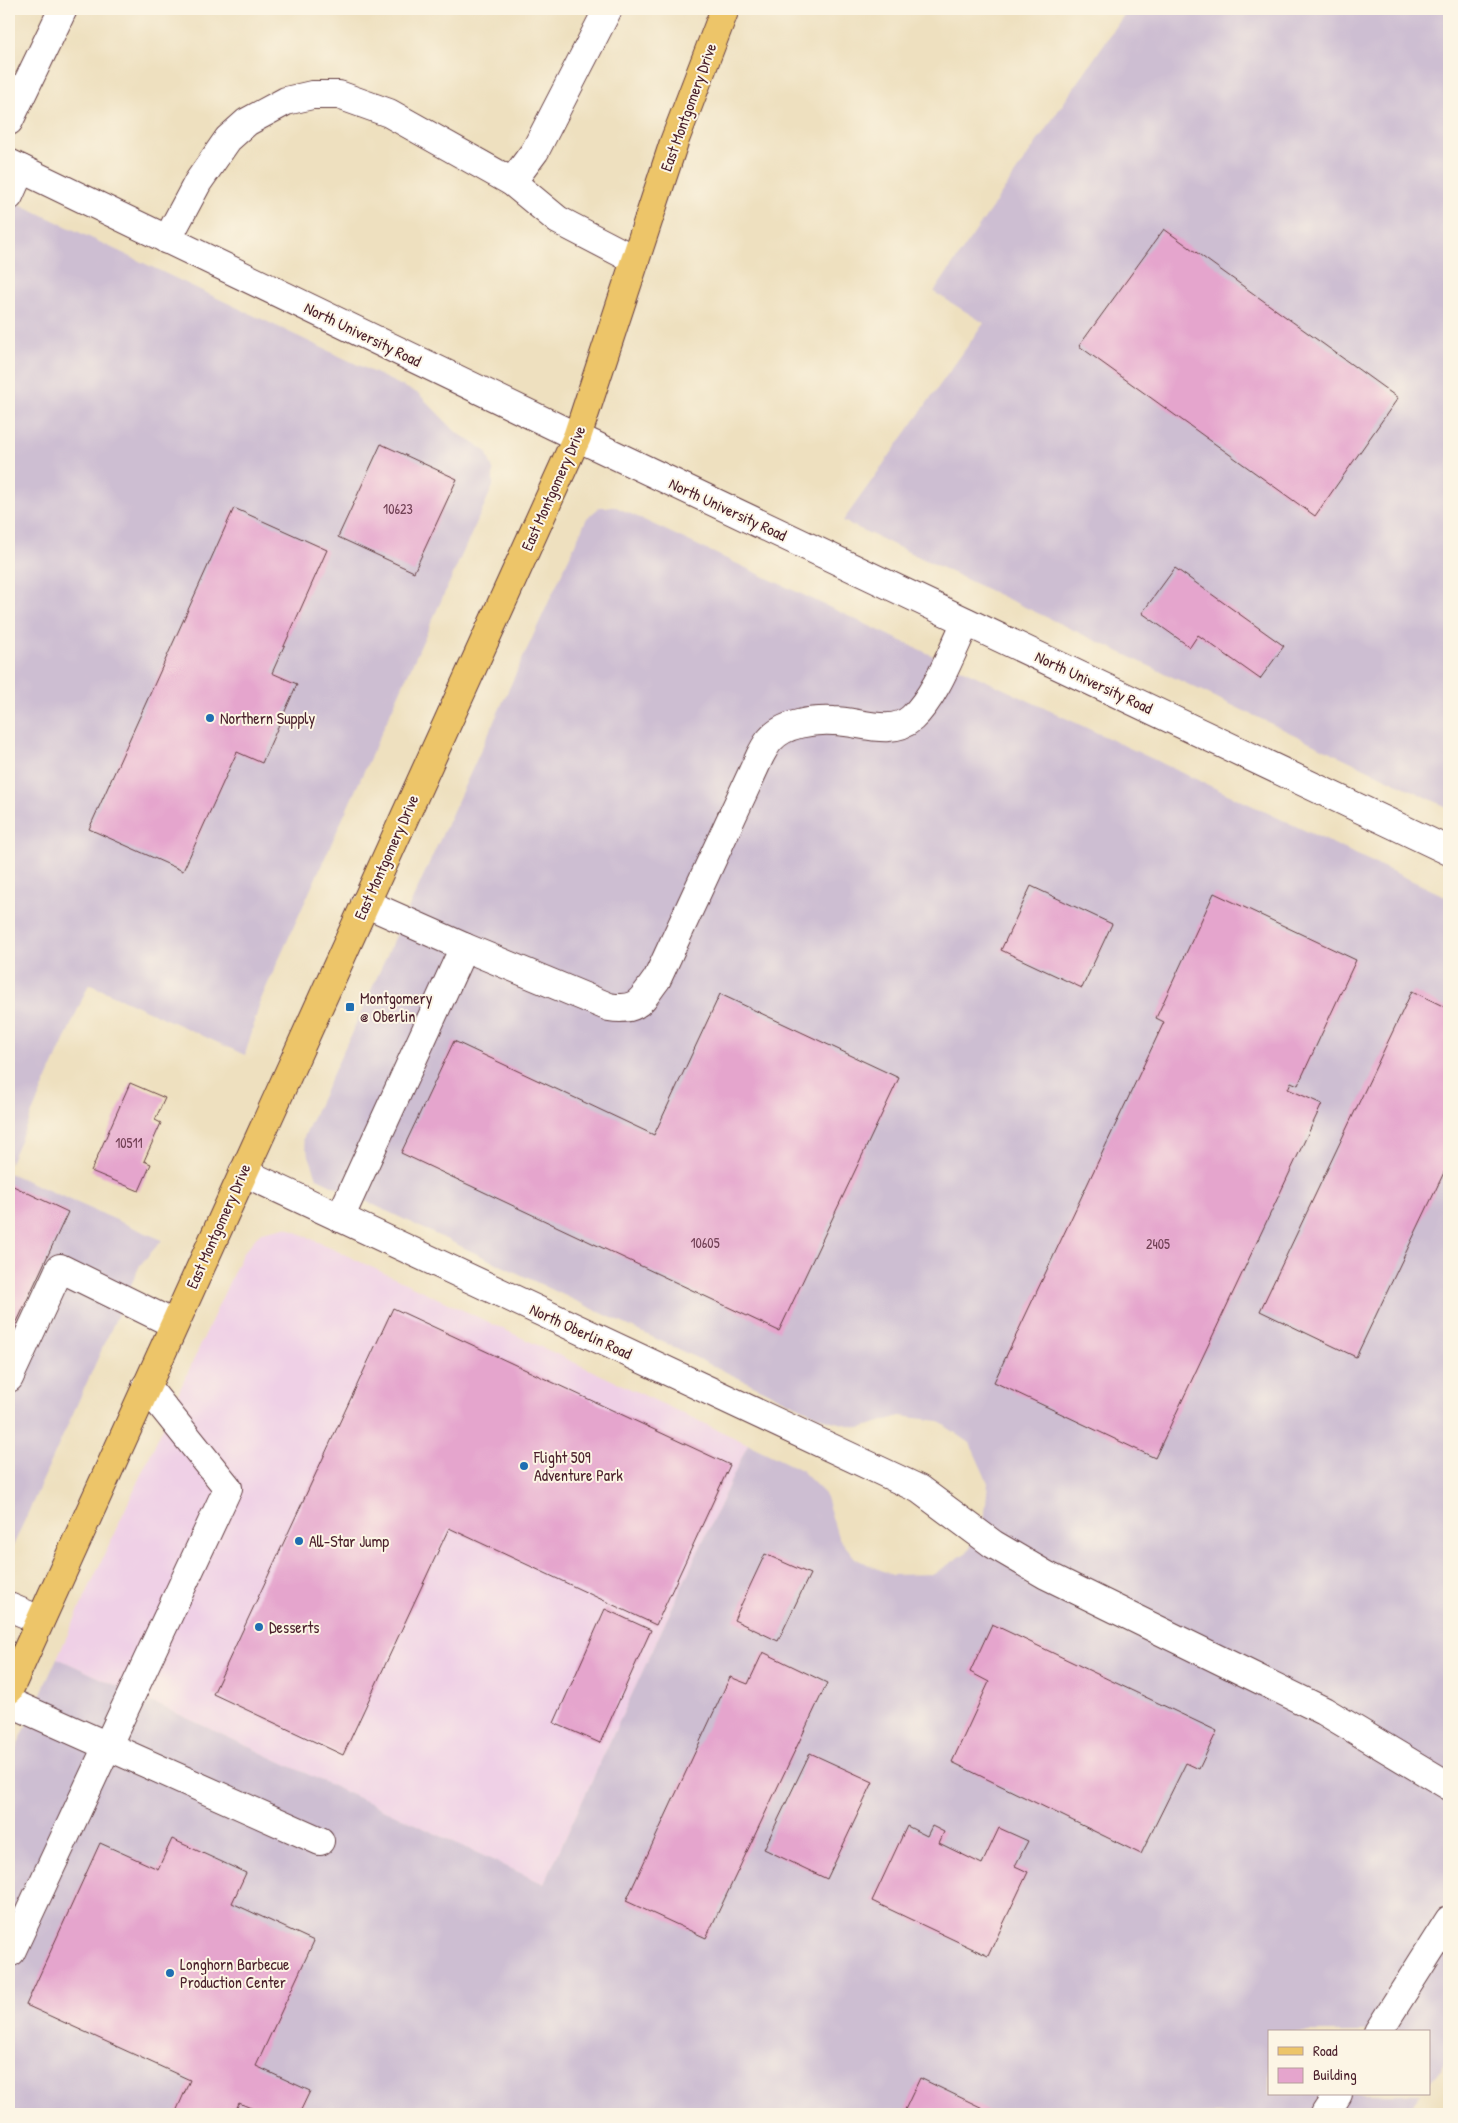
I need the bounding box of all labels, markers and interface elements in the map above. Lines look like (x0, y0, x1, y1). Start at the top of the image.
street label: East Montgomery Drive (655, 39, 722, 174)
street label: North University Road (301, 296, 425, 372)
street label: East Montgomery Drive (516, 421, 591, 554)
street label: North University Road (666, 472, 790, 546)
house number: 10623 (383, 499, 413, 518)
street label: North University Road (1032, 645, 1156, 719)
place label: Northern Supply (220, 707, 315, 729)
marker: Northern Supply (204, 712, 216, 724)
street label: East Montgomery Drive (349, 790, 424, 923)
place label: Montgomery @ Oberlin (360, 987, 433, 1027)
marker: Montgomery @ Oberlin (344, 1001, 356, 1013)
house number: 10511 (115, 1133, 143, 1152)
street label: East Montgomery Drive (181, 1159, 256, 1292)
house number: 10605 (690, 1233, 720, 1252)
house number: 2405 (1146, 1234, 1170, 1253)
street label: North Oberlin Road (526, 1298, 636, 1364)
place label: Flight 509 Adventure Park (533, 1446, 623, 1486)
marker: Flight 509 Adventure Park (518, 1460, 530, 1472)
place label: All-Star Jump (309, 1530, 389, 1552)
marker: All-Star Jump (293, 1535, 305, 1547)
place label: Desserts (269, 1616, 319, 1638)
marker: Desserts (253, 1621, 265, 1633)
place label: Longhorn Barbecue Production Center (180, 1953, 290, 1993)
marker: Longhorn Barbecue Production Center (164, 1967, 176, 1979)
legend (1268, 2030, 1430, 2096)
text: Road (1313, 2040, 1338, 2061)
text: Building (1313, 2064, 1357, 2085)

